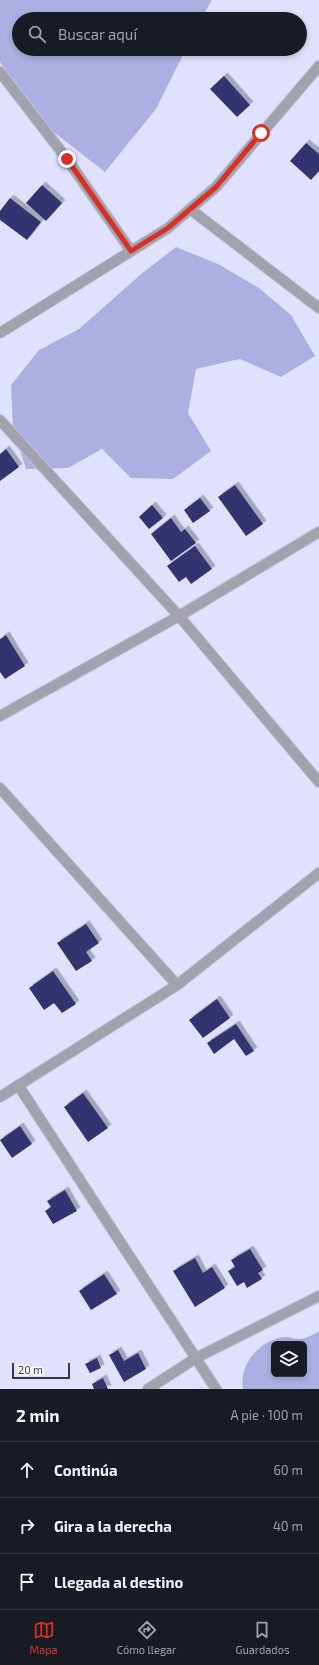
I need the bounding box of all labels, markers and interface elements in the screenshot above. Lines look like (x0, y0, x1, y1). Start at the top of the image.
search box (12, 12, 307, 56)
icon: search (26, 23, 48, 45)
text: Buscar aquí (58, 25, 137, 43)
route start (252, 124, 270, 142)
route end (58, 150, 76, 168)
map controls (271, 1341, 307, 1377)
button: layers (271, 1341, 307, 1377)
scale bar (12, 1361, 70, 1380)
text: 20 m (18, 1363, 43, 1376)
text: 2 min (16, 1405, 59, 1425)
text: A pie · 100 m (231, 1407, 303, 1423)
icon: ahead (16, 1459, 38, 1481)
text: Continúa (54, 1461, 117, 1479)
text: 60 m (273, 1462, 303, 1478)
icon: right (16, 1515, 38, 1537)
text: Gira a la derecha (54, 1517, 172, 1535)
text: 40 m (273, 1518, 303, 1534)
icon: arrive (16, 1571, 38, 1593)
text: Llegada al destino (54, 1573, 183, 1591)
tab: Mapa (30, 1619, 58, 1656)
tab: Cómo llegar (117, 1619, 176, 1656)
tab: Guardados (235, 1619, 289, 1656)

